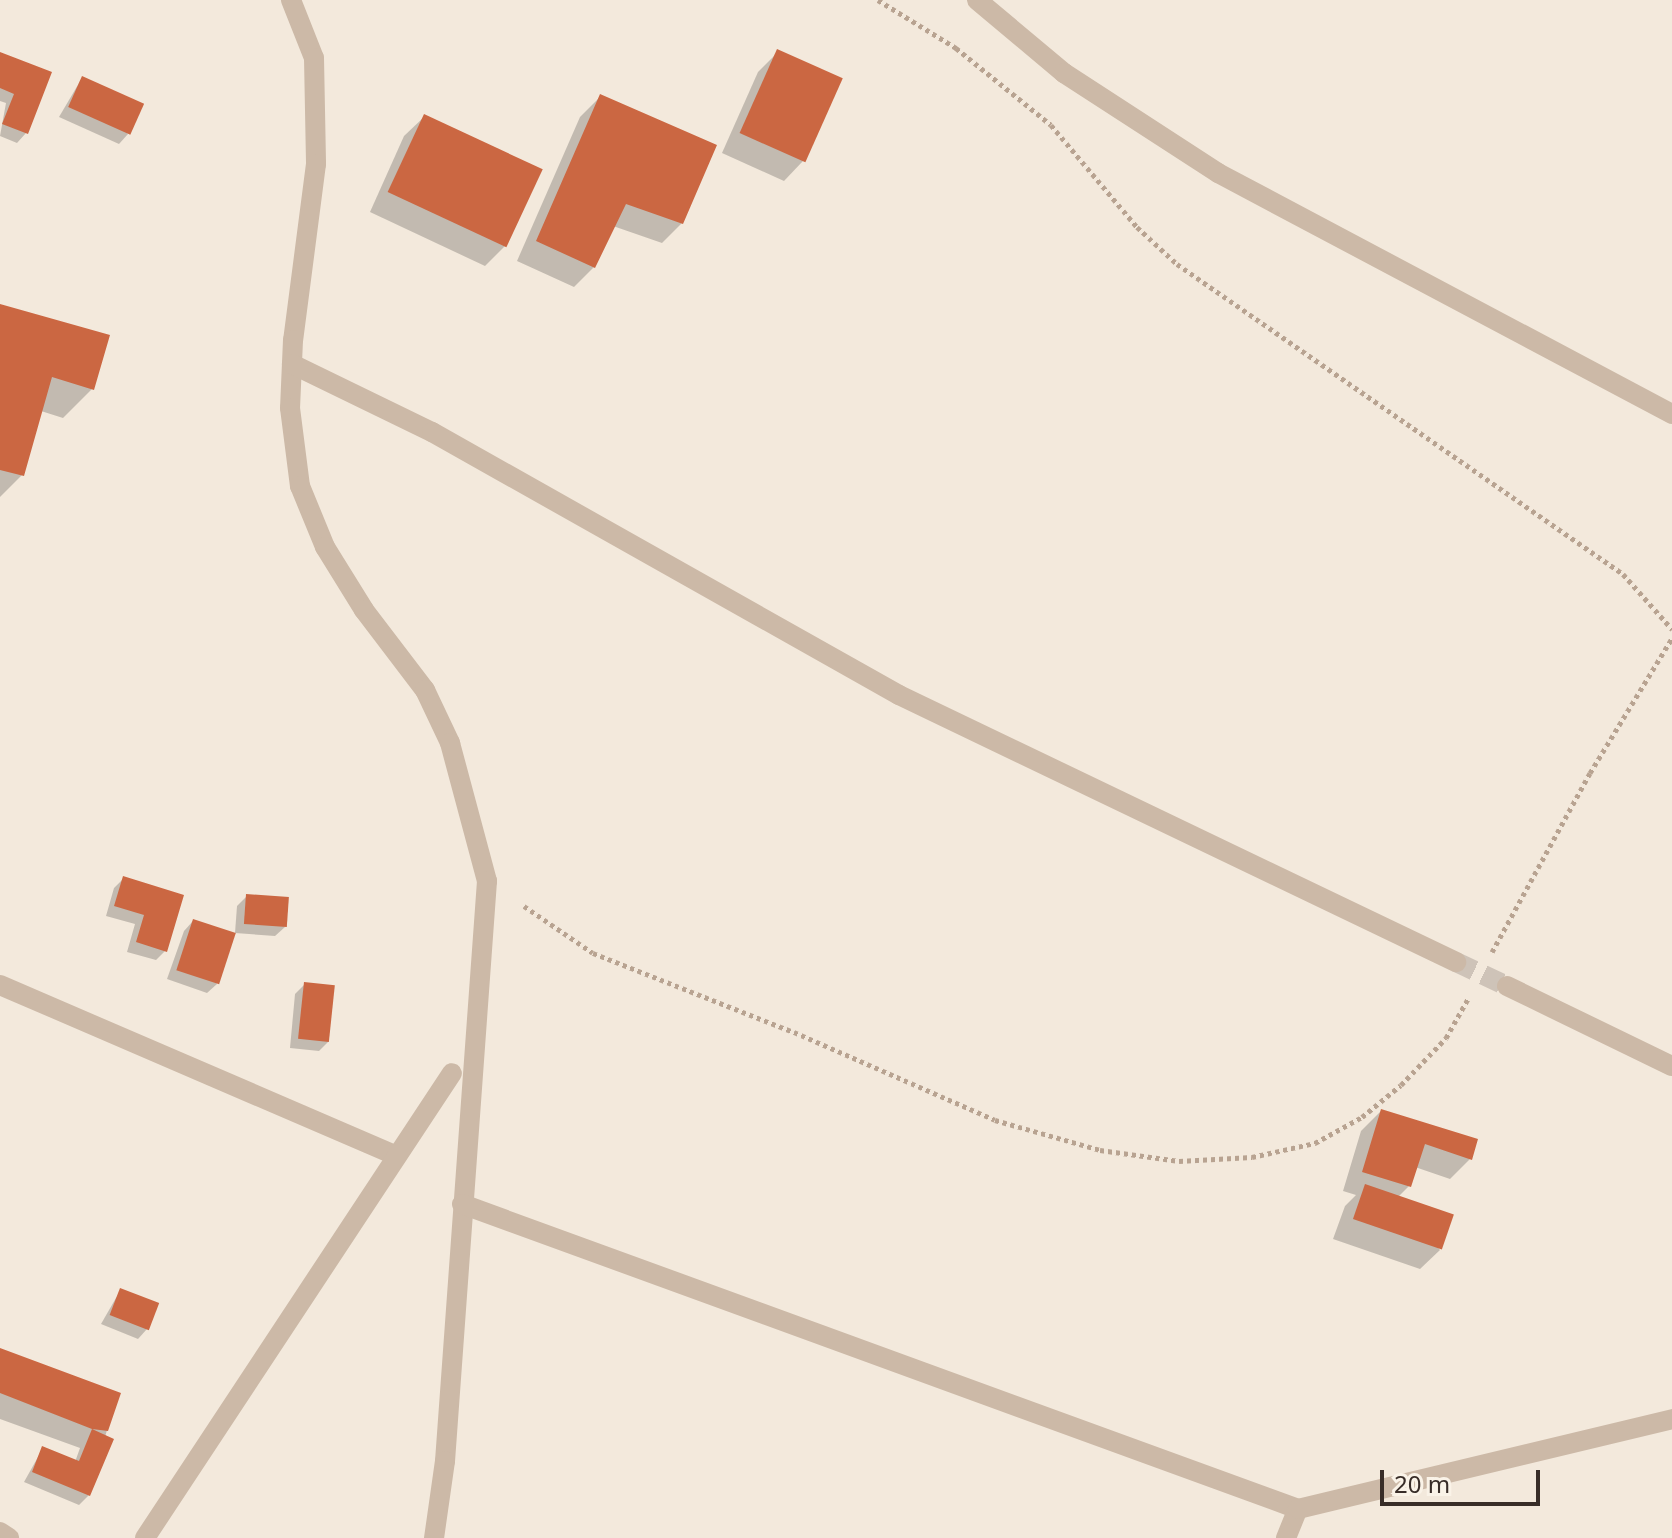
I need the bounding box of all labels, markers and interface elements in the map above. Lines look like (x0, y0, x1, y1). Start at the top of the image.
scale bar (1384, 1454, 1544, 1504)
text: 20 m (1394, 1467, 1450, 1500)

